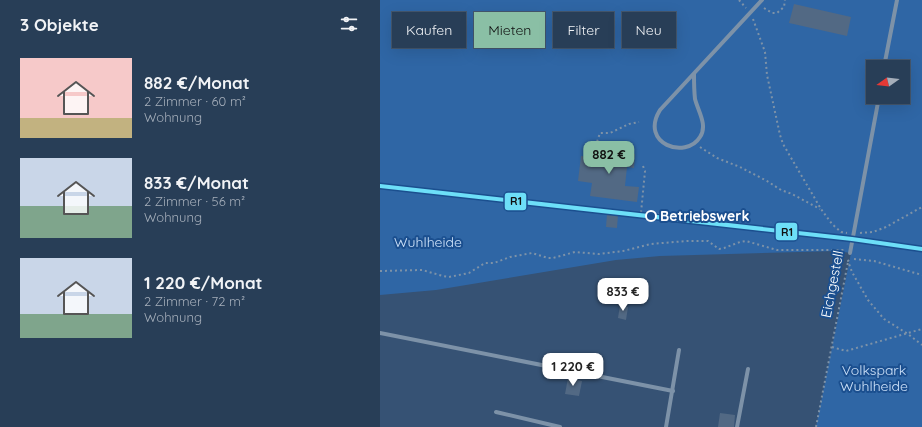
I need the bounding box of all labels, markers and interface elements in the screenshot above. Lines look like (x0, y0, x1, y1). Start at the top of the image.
chip: Kaufen (392, 12, 466, 48)
chip: Mieten (474, 12, 545, 48)
chip: Filter (553, 12, 614, 48)
chip: Neu (622, 12, 676, 48)
icon: filters (338, 13, 360, 35)
text: 3 Objekte (20, 14, 99, 35)
north arrow (866, 60, 910, 104)
map controls (866, 60, 910, 104)
text: 882 €/Monat (144, 72, 250, 93)
icon: home (52, 74, 100, 122)
text: 2 Zimmer · 60 m² (144, 93, 246, 109)
text: Wohnung (144, 109, 202, 125)
pin: 882 € (581, 141, 637, 175)
text: 882 € (592, 146, 626, 162)
text: 833 €/Monat (144, 172, 249, 193)
icon: home (52, 174, 100, 222)
line badge: R1 (504, 192, 527, 211)
text: 2 Zimmer · 56 m² (144, 193, 245, 209)
text: R1 (510, 194, 522, 208)
place label: Betriebswerk (660, 207, 749, 225)
text: Wohnung (144, 209, 202, 225)
marker: Betriebswerk (645, 210, 657, 222)
line badge: R1 (775, 222, 798, 241)
text: R1 (781, 225, 793, 239)
park label: Wuhlheide (394, 233, 462, 251)
street label: Eichgestell (817, 249, 847, 319)
text: 1 220 €/Monat (144, 272, 263, 293)
icon: home (52, 274, 100, 322)
pin: 833 € (595, 278, 651, 312)
text: 833 € (607, 283, 639, 299)
text: 2 Zimmer · 72 m² (144, 293, 245, 309)
text: Wohnung (144, 309, 202, 325)
pin: 1 220 € (536, 353, 610, 387)
text: 1 220 € (551, 358, 595, 374)
park label: Volkspark Wuhlheide (840, 361, 908, 395)

